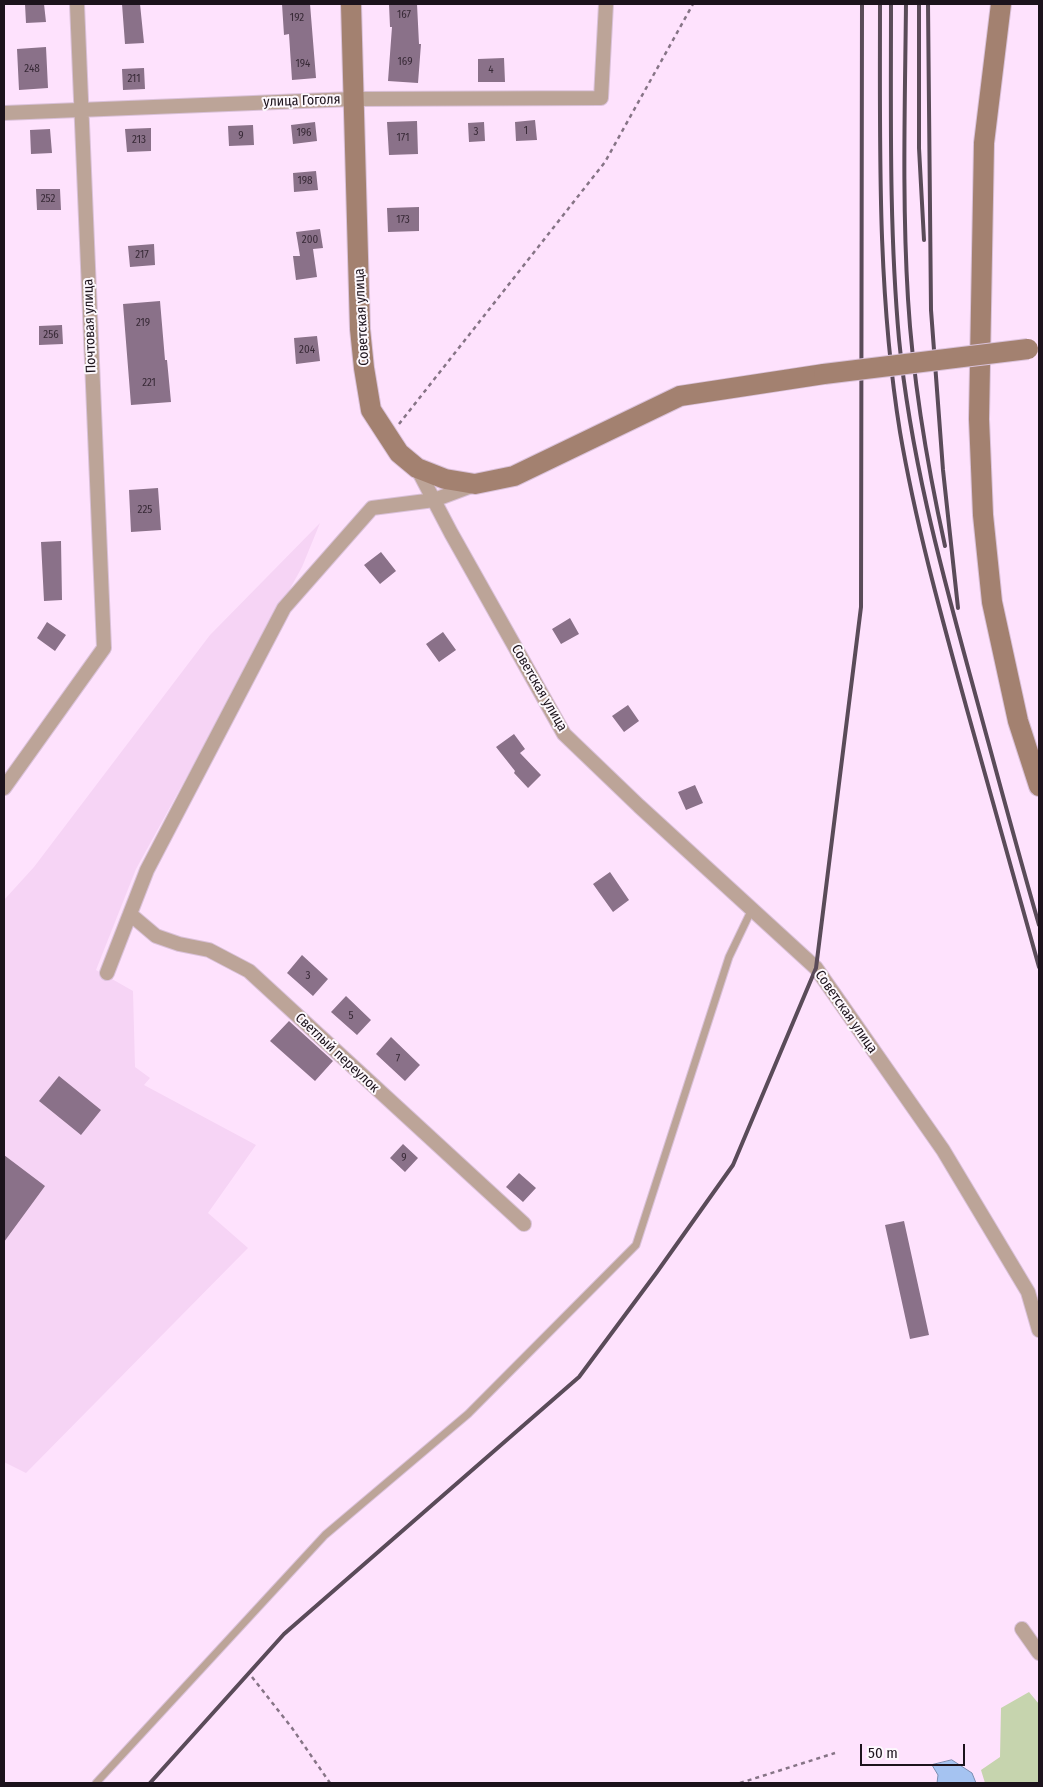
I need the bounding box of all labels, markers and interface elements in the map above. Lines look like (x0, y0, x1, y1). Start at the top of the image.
house number: 167 (397, 8, 411, 22)
house number: 192 (290, 11, 304, 25)
house number: 169 (398, 55, 412, 69)
house number: 194 (296, 57, 310, 71)
house number: 248 (24, 62, 40, 76)
house number: 4 (488, 63, 494, 77)
house number: 211 (127, 72, 141, 86)
street label: улица Гоголя (263, 91, 341, 111)
house number: 1 (524, 124, 528, 138)
house number: 3 (474, 125, 478, 139)
house number: 196 (296, 126, 312, 140)
house number: 9 (238, 129, 244, 143)
house number: 171 (397, 131, 409, 145)
house number: 213 (132, 133, 146, 147)
house number: 198 (297, 174, 313, 188)
house number: 252 (41, 192, 55, 206)
house number: 173 (396, 213, 410, 227)
house number: 200 (302, 233, 318, 247)
house number: 217 (135, 248, 149, 262)
street label: Советская улица (351, 268, 373, 366)
street label: Почтовая улица (80, 278, 100, 374)
house number: 219 (136, 316, 150, 330)
house number: 256 (43, 328, 59, 342)
house number: 204 (299, 343, 315, 357)
house number: 221 (142, 376, 156, 390)
house number: 225 (138, 503, 152, 517)
street label: Советская улица (507, 642, 571, 734)
street label: Советская улица (811, 967, 881, 1057)
house number: 3 (306, 969, 310, 983)
house number: 5 (348, 1009, 354, 1023)
street label: Светлый переулок (292, 1010, 382, 1096)
house number: 7 (396, 1052, 400, 1066)
house number: 9 (401, 1151, 407, 1165)
scale bar (863, 1734, 968, 1766)
text: 50 m (868, 1744, 898, 1762)

